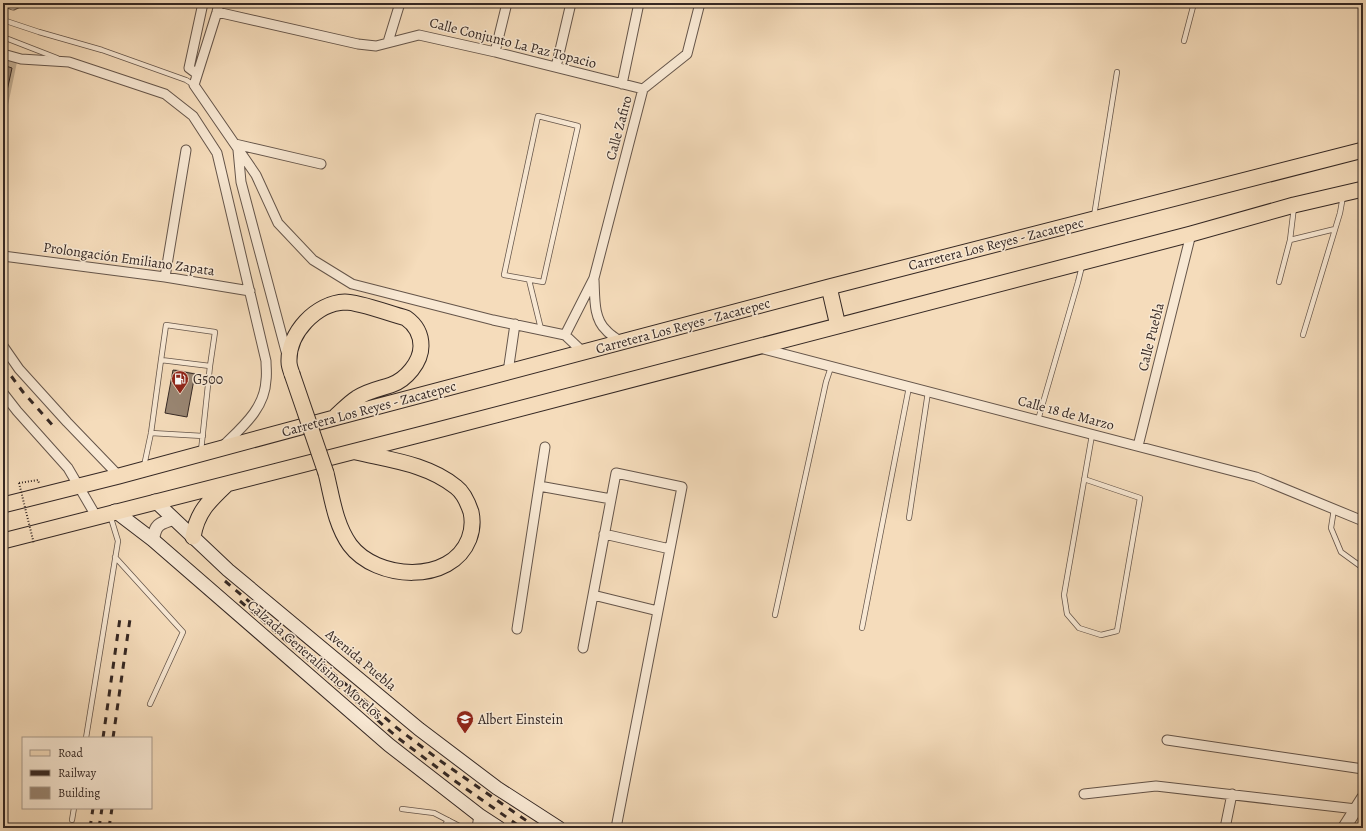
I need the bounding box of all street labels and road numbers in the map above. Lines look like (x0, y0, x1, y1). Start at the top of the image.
street label: Calle Conjunto La Paz Topacio (427, 13, 599, 73)
street label: Calle Zafiro (601, 94, 637, 162)
street label: Carretera Los Reyes - Zacatepec (906, 213, 1086, 275)
street label: Prolongación Emiliano Zapata (42, 238, 216, 280)
street label: Carretera Los Reyes - Zacatepec (594, 294, 772, 358)
street label: Calle Puebla (1133, 300, 1169, 373)
street label: Carretera Los Reyes - Zacatepec (280, 377, 458, 441)
street label: Calle 18 de Marzo (1016, 391, 1116, 435)
street label: Calzada Generalísimo Morelos (243, 596, 387, 724)
street label: Avenida Puebla (321, 624, 401, 696)

